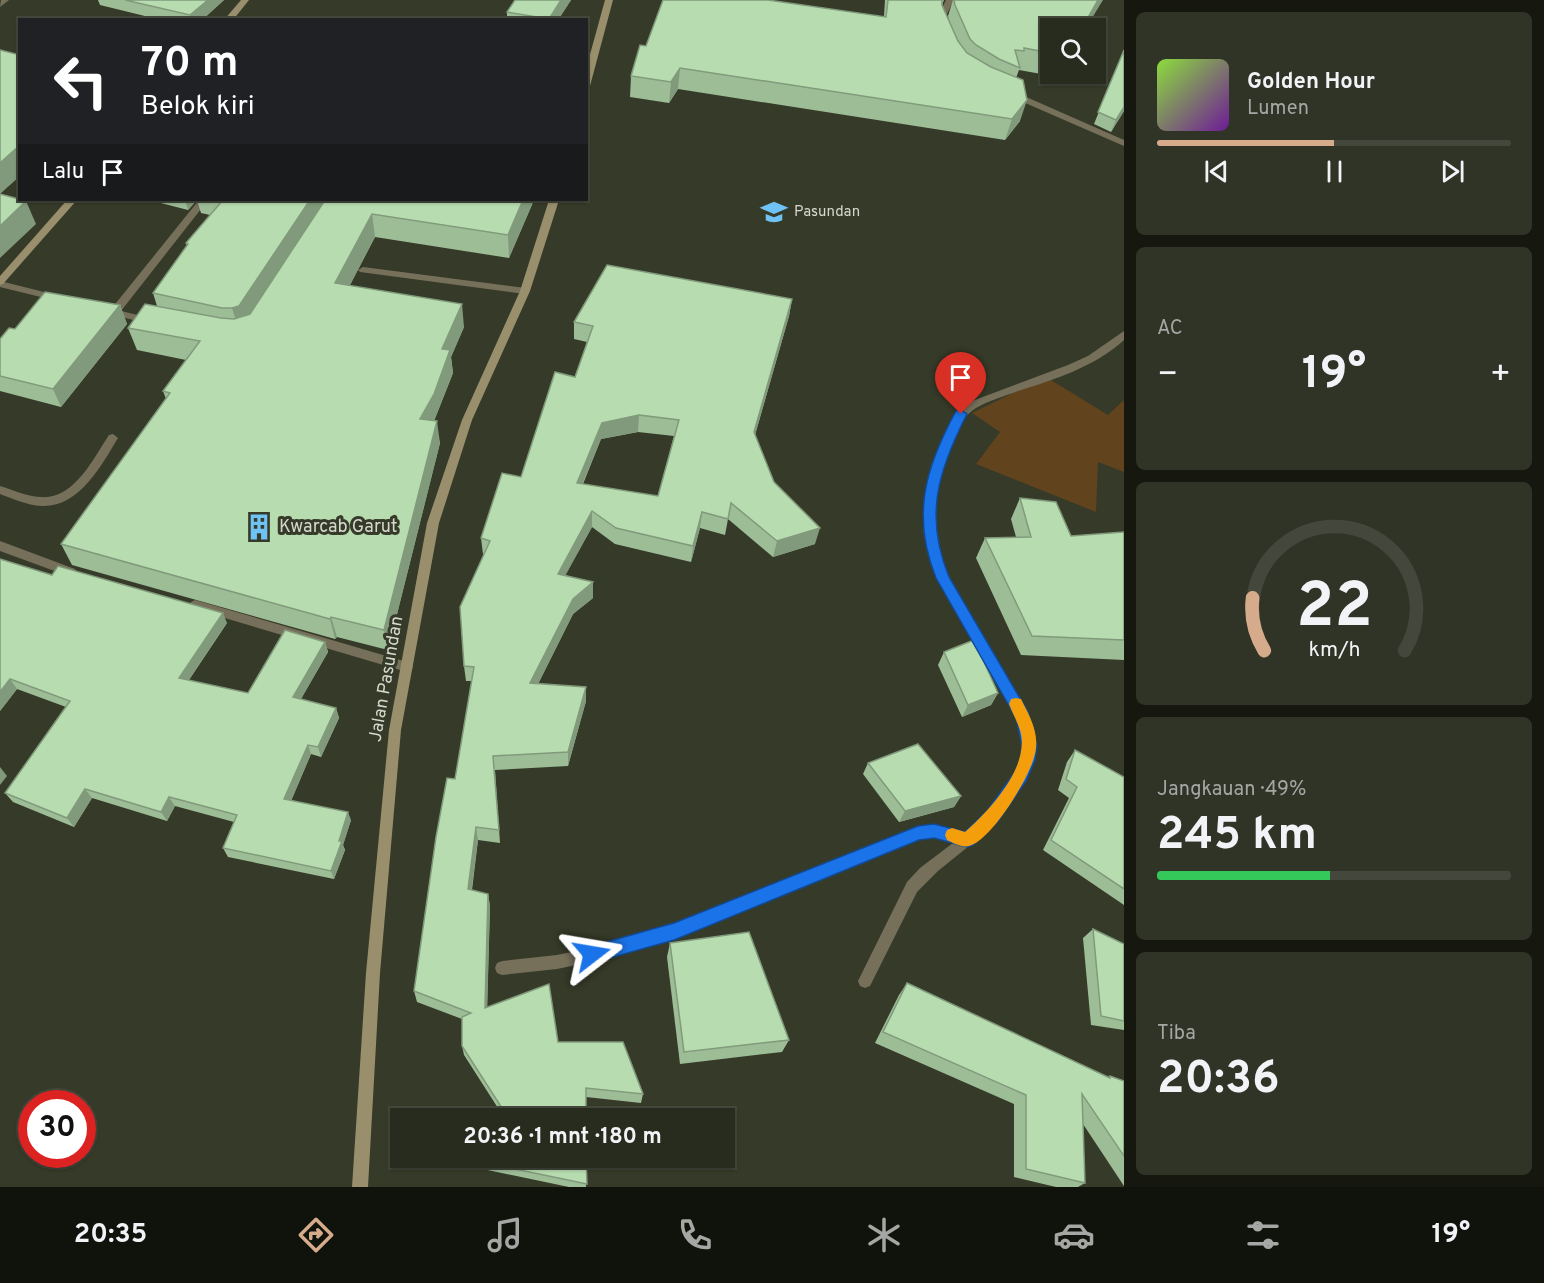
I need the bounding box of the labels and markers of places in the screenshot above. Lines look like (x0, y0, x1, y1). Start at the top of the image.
school or university icon: Pasundan (759, 197, 789, 227)
place label: Pasundan (794, 203, 860, 222)
pin (935, 352, 986, 414)
building icon: Kwarcab Garut (244, 512, 274, 542)
place label: Kwarcab Garut (279, 516, 398, 539)

